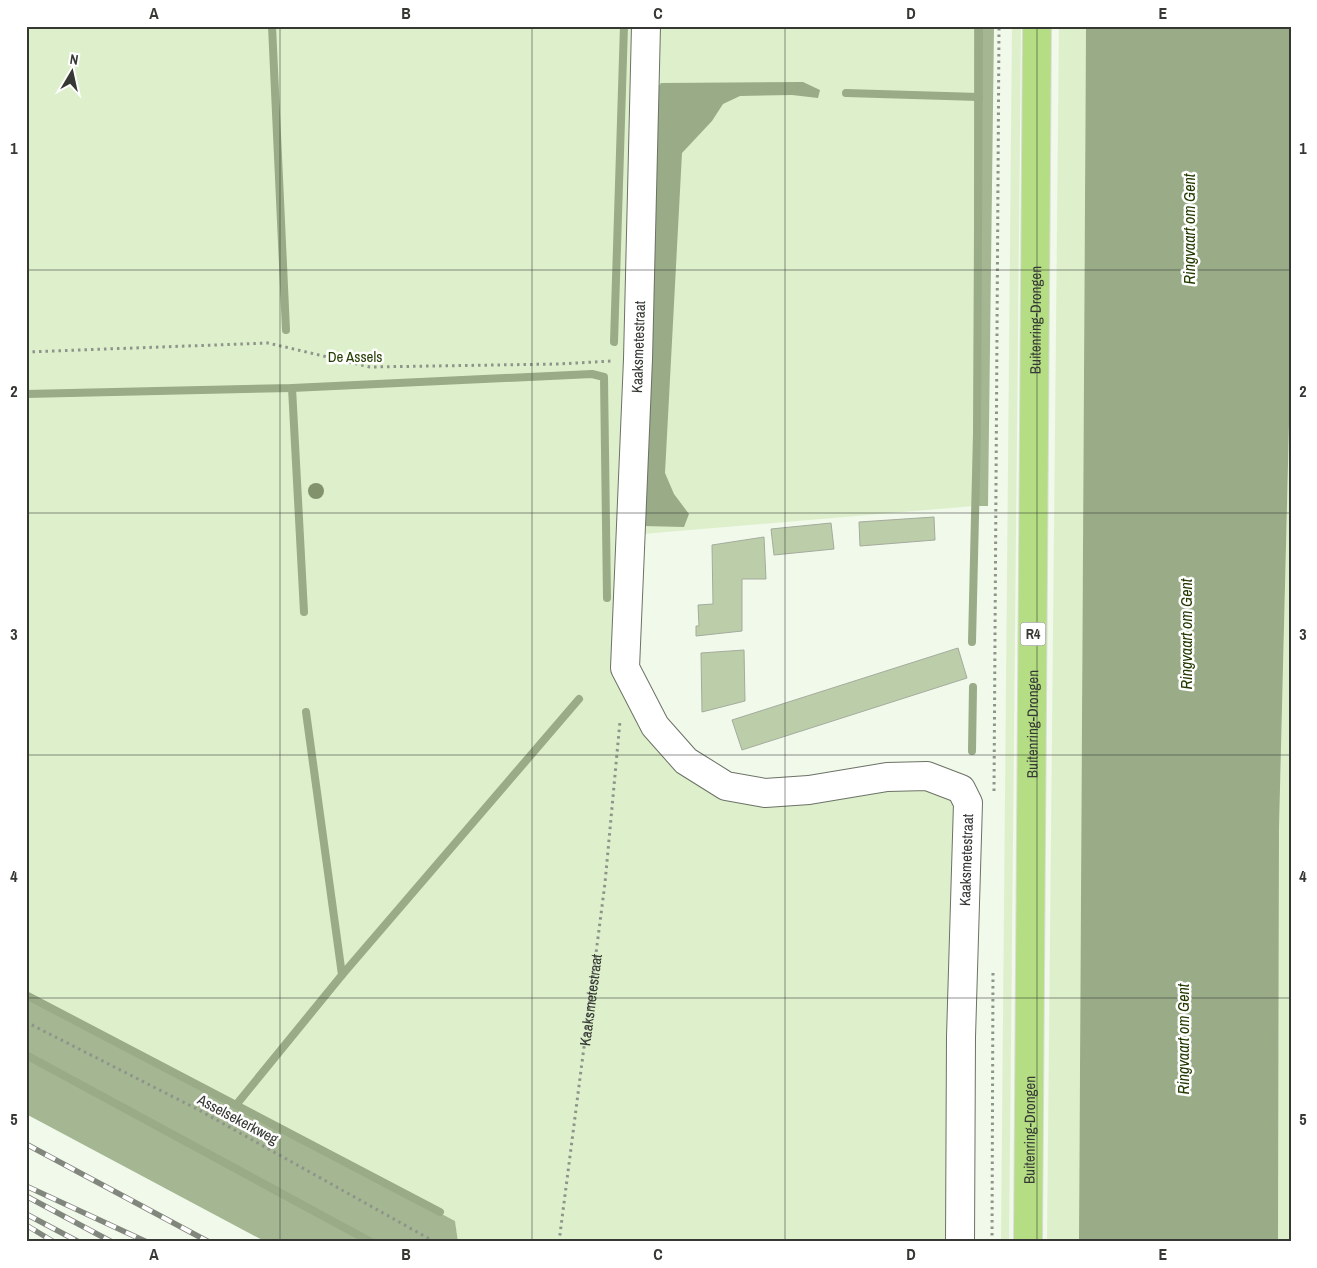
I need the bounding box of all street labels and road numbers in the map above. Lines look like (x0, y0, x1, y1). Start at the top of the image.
street label: Buitenring-Drongen (1024, 266, 1046, 374)
street label: Kaaksmetestraat (626, 300, 650, 393)
road number: R4 (1020, 622, 1046, 646)
street label: Buitenring-Drongen (1021, 670, 1043, 778)
street label: Kaaksmetestraat (954, 813, 978, 906)
street label: Kaaksmetestraat (574, 952, 606, 1047)
street label: Buitenring-Drongen (1018, 1076, 1040, 1184)
street label: Asselsekerkweg (193, 1088, 282, 1149)

